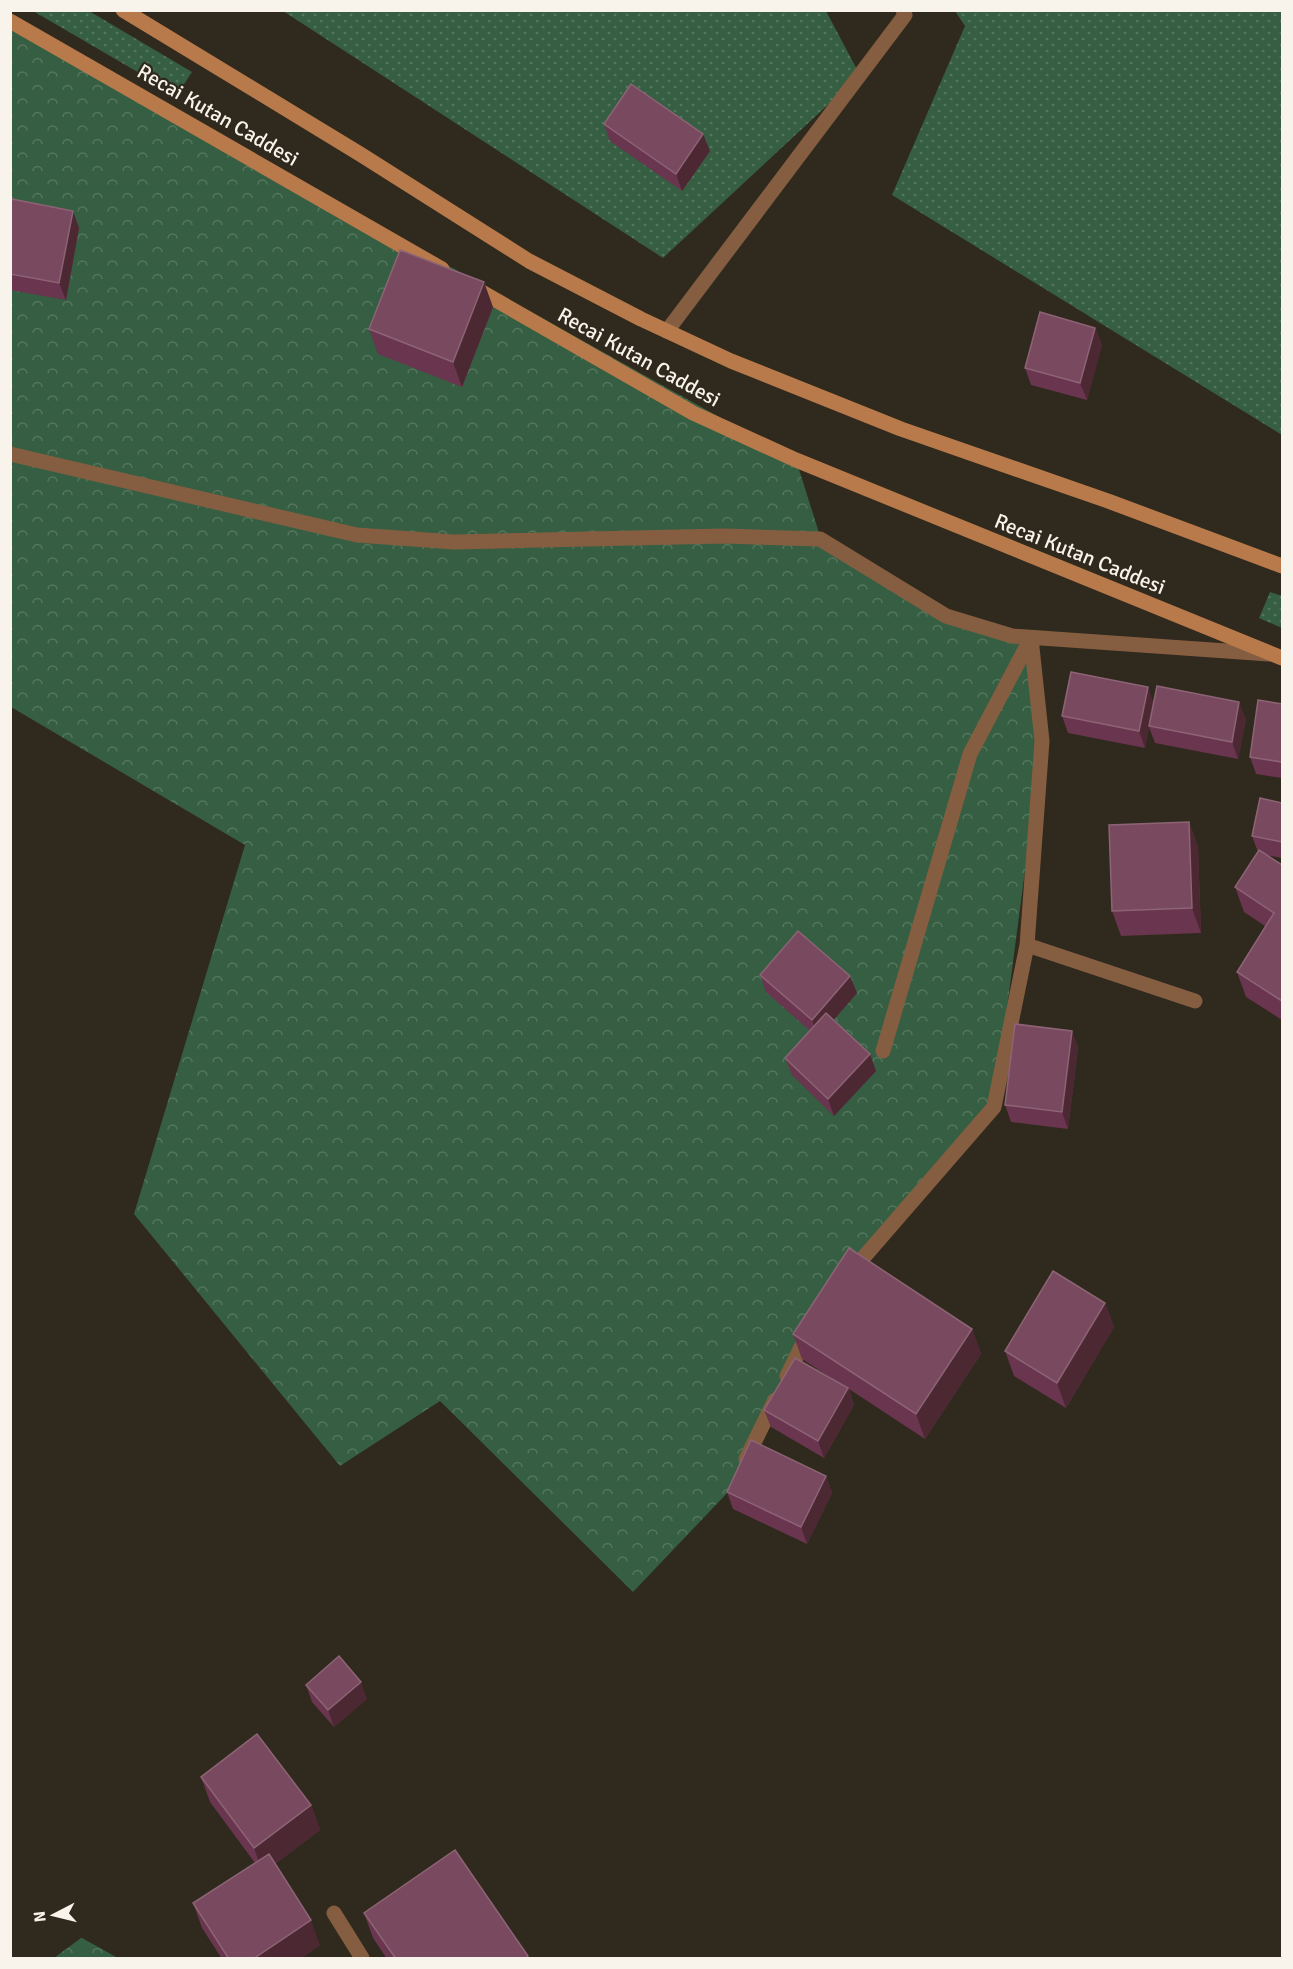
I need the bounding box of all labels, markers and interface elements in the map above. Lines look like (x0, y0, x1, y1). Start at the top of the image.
street label: Recai Kutan Caddesi (133, 58, 303, 172)
street label: Recai Kutan Caddesi (553, 301, 725, 413)
street label: Recai Kutan Caddesi (991, 508, 1169, 600)
north arrow (24, 1885, 84, 1945)
text: N (30, 1910, 51, 1923)

